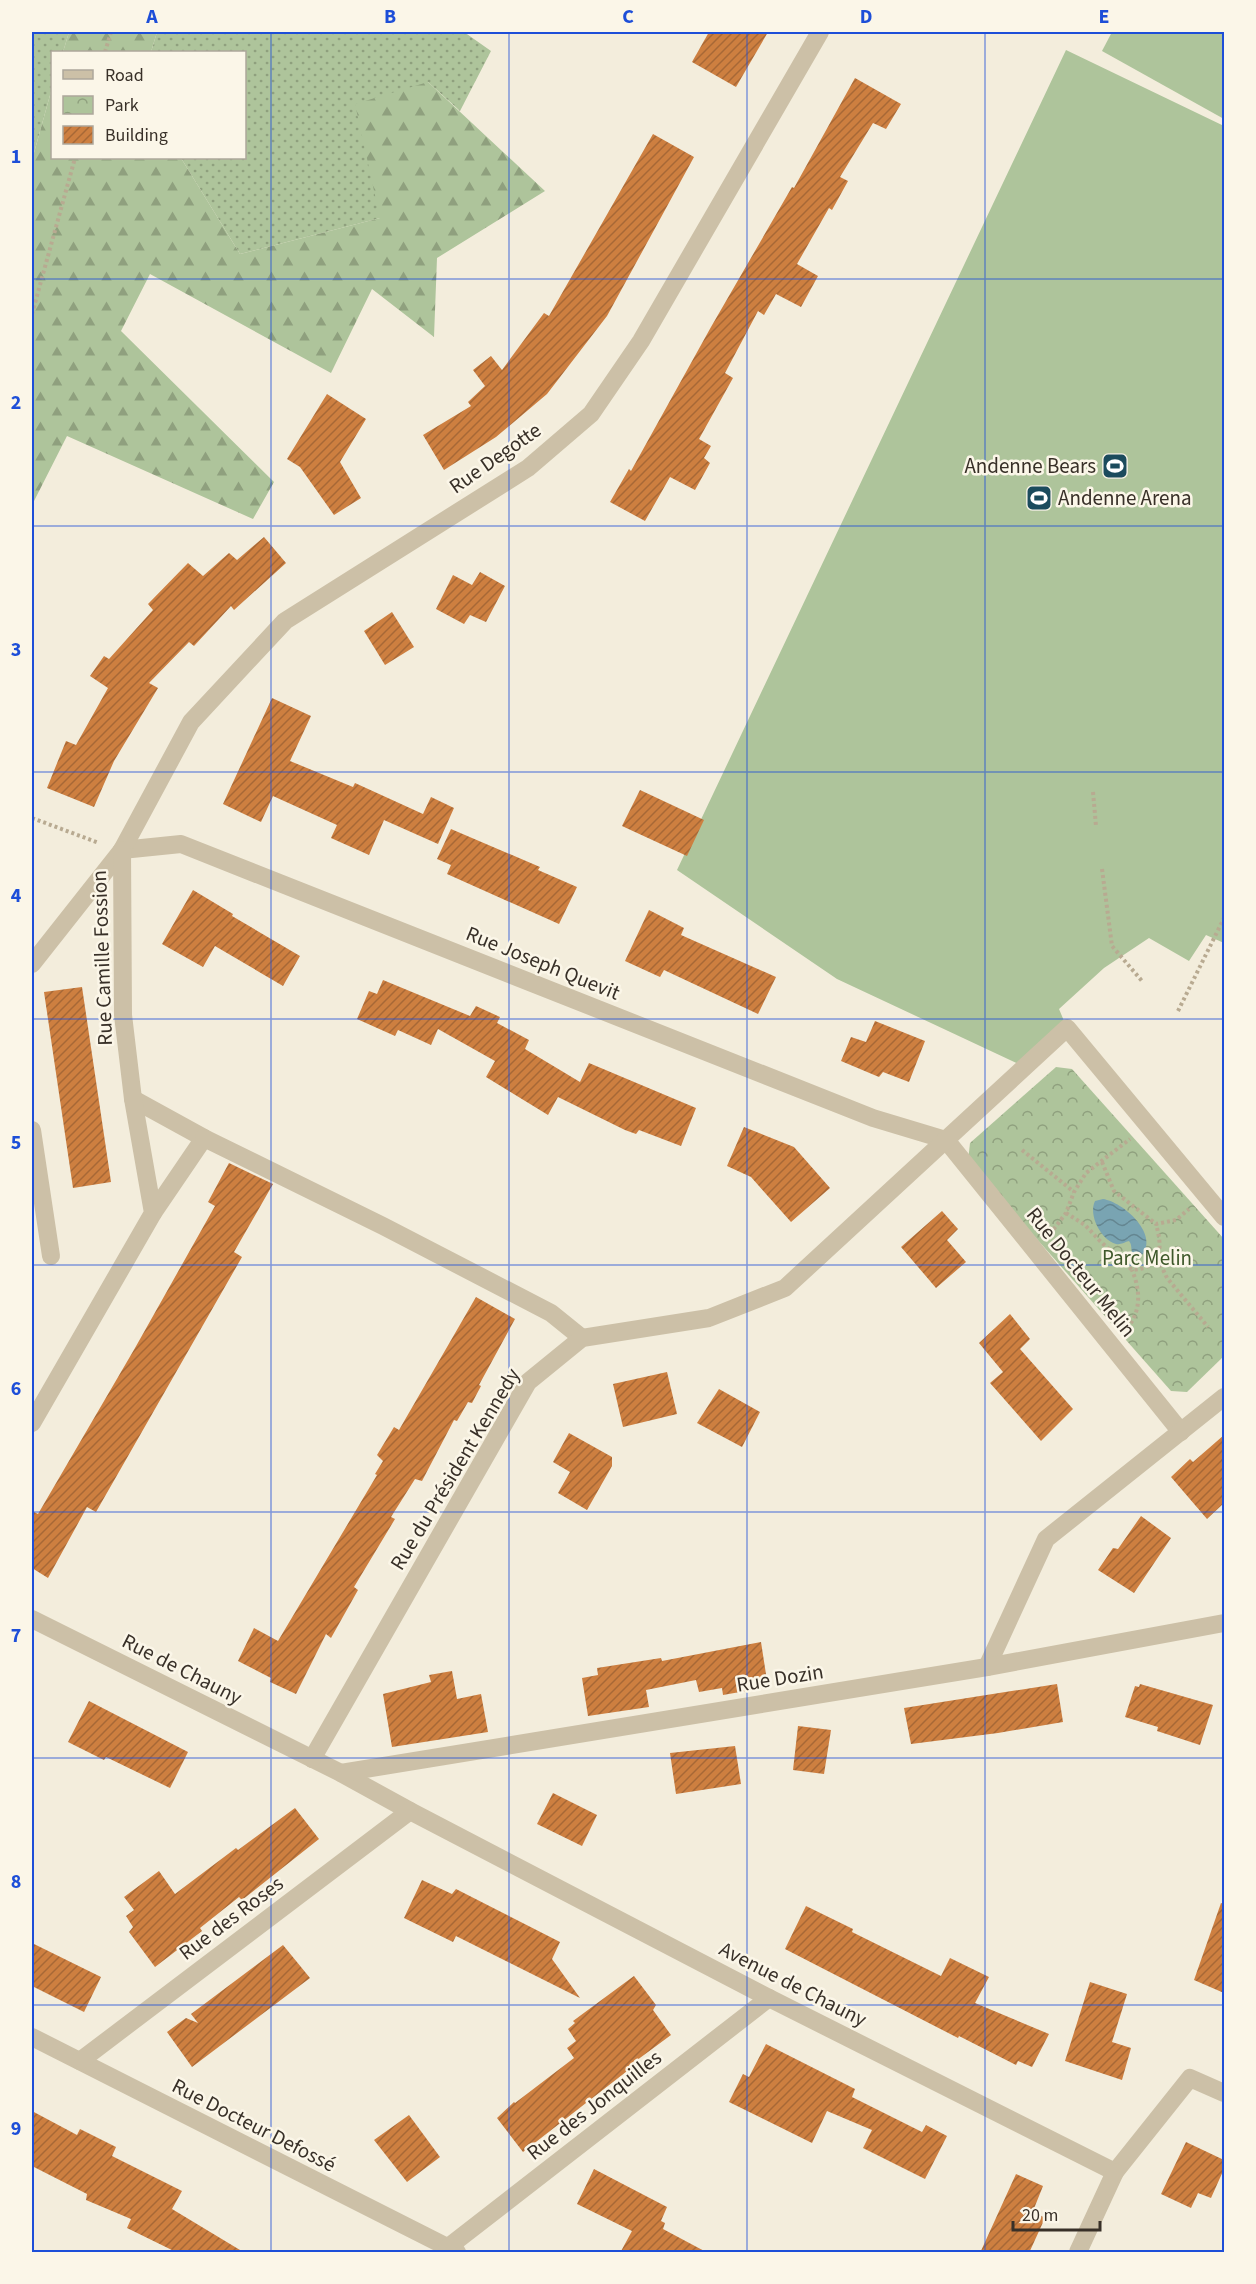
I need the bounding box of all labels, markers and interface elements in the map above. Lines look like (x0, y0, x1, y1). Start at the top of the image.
text: A (145, 3, 158, 31)
text: B (384, 3, 396, 31)
text: C (622, 3, 634, 31)
text: D (860, 3, 872, 31)
text: E (1099, 3, 1109, 31)
legend (51, 51, 246, 159)
text: Road (105, 63, 144, 88)
text: Park (105, 93, 139, 118)
text: Building (105, 123, 168, 148)
text: 1 (11, 143, 21, 171)
text: 2 (11, 389, 21, 417)
street label: Rue Degotte (443, 415, 547, 501)
place label: Andenne Bears (964, 451, 1096, 481)
sports icon: Andenne Bears (1100, 451, 1130, 481)
sports icon: Andenne Arena (1024, 483, 1054, 513)
place label: Andenne Arena (1058, 483, 1192, 513)
text: 3 (11, 636, 21, 664)
street label: Rue Camille Fossion (84, 870, 120, 1046)
text: 4 (11, 882, 22, 910)
street label: Rue Joseph Quevit (461, 918, 625, 1008)
text: 5 (11, 1129, 21, 1157)
street label: Rue Docteur Melin (1019, 1201, 1143, 1343)
park label: Parc Melin (1102, 1243, 1192, 1273)
street label: Rue du Président Kennedy (383, 1362, 527, 1576)
text: 6 (11, 1375, 21, 1403)
text: 7 (11, 1622, 21, 1650)
street label: Rue de Chauny (117, 1626, 247, 1712)
street label: Rue Dozin (734, 1656, 826, 1700)
text: 8 (11, 1868, 21, 1896)
street label: Rue des Roses (172, 1869, 290, 1967)
street label: Avenue de Chauny (714, 1934, 872, 2034)
street label: Rue des Jonquilles (520, 2043, 668, 2167)
street label: Rue Docteur Defossé (167, 2071, 341, 2179)
text: 9 (11, 2115, 21, 2143)
scale bar (1013, 2194, 1100, 2232)
text: 20 m (1022, 2203, 1058, 2228)

